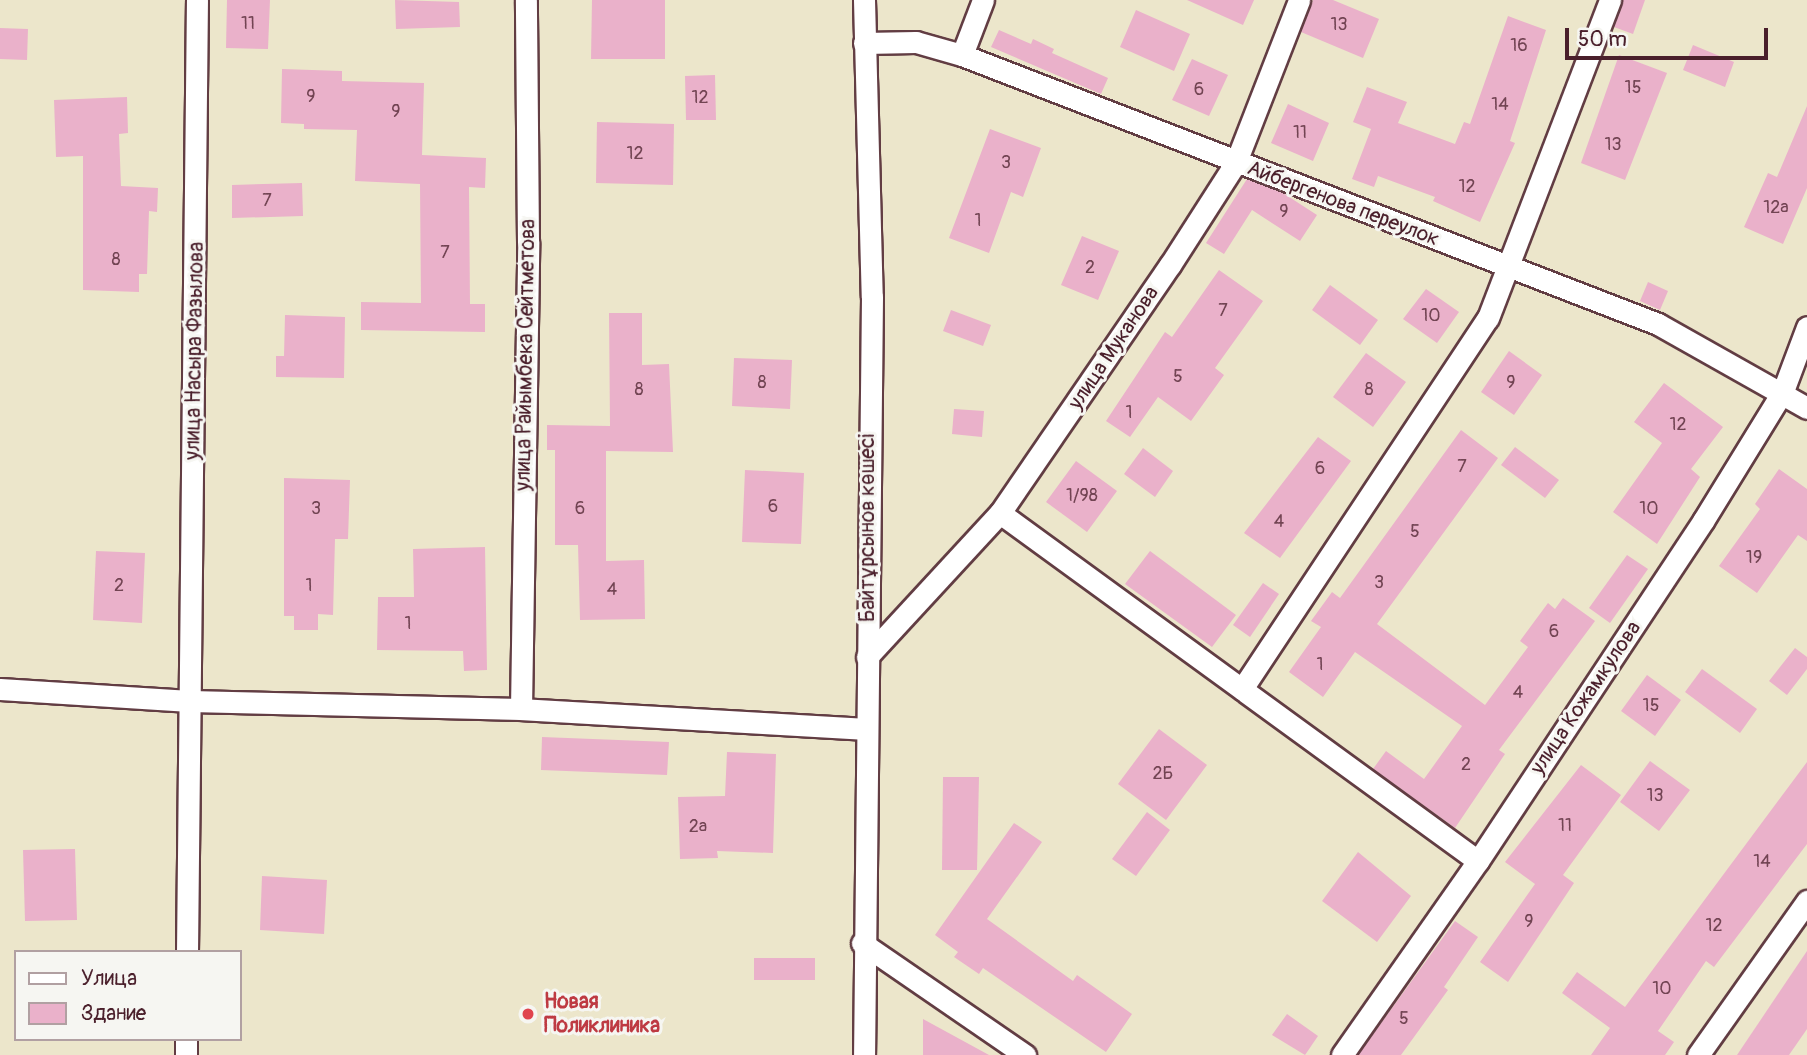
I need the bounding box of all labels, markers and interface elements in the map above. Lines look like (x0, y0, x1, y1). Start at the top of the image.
house number: 11 (241, 13, 255, 35)
house number: 13 (1330, 14, 1348, 36)
scale bar (1569, 14, 1772, 58)
text: 50 m (1578, 26, 1627, 53)
house number: 16 (1510, 35, 1528, 57)
house number: 15 (1625, 77, 1641, 99)
house number: 6 (1194, 79, 1204, 101)
house number: 9 (306, 86, 316, 108)
house number: 12 (691, 87, 709, 109)
house number: 14 (1491, 94, 1509, 116)
house number: 9 (391, 101, 401, 123)
house number: 11 (1293, 122, 1307, 144)
house number: 13 (1604, 134, 1622, 156)
house number: 12 (626, 143, 644, 165)
house number: 3 (1001, 152, 1011, 174)
street label: Айбергенова переулок (1244, 156, 1442, 252)
house number: 12 (1458, 176, 1476, 198)
house number: 7 (262, 190, 272, 212)
house number: 12а (1763, 197, 1789, 219)
house number: 9 (1279, 201, 1289, 223)
house number: 1 (974, 210, 982, 232)
street label: улица Райымбека Сейтметова (511, 219, 541, 491)
street label: улица Насыра Фазылова (180, 242, 210, 460)
house number: 7 (440, 242, 450, 264)
house number: 8 (111, 249, 121, 271)
house number: 2 (1085, 257, 1095, 279)
street label: улица Муканова (1063, 282, 1165, 414)
house number: 7 (1218, 300, 1228, 322)
house number: 10 (1421, 305, 1441, 327)
house number: 5 (1173, 366, 1183, 388)
house number: 8 (757, 372, 767, 394)
house number: 9 (1506, 372, 1516, 394)
house number: 8 (634, 379, 644, 401)
house number: 8 (1364, 379, 1374, 401)
house number: 1 (1125, 402, 1133, 424)
house number: 12 (1669, 414, 1687, 436)
street label: Байтұрсынов көшесі (855, 434, 881, 622)
house number: 7 (1457, 456, 1467, 478)
house number: 6 (1315, 458, 1325, 480)
house number: 1/98 (1066, 485, 1098, 507)
house number: 6 (768, 496, 778, 518)
house number: 3 (311, 498, 321, 520)
house number: 6 (575, 498, 585, 520)
house number: 10 (1639, 498, 1659, 520)
house number: 4 (1274, 511, 1284, 533)
house number: 5 (1410, 521, 1420, 543)
house number: 19 (1746, 547, 1762, 569)
house number: 3 (1374, 572, 1384, 594)
house number: 2 (114, 575, 124, 597)
house number: 1 (305, 575, 313, 597)
house number: 4 (607, 579, 617, 601)
house number: 1 (404, 613, 412, 635)
street label: улица Кожамкулова (1525, 617, 1647, 779)
house number: 6 (1549, 621, 1559, 643)
house number: 1 (1316, 654, 1324, 676)
house number: 4 (1513, 682, 1523, 704)
house number: 15 (1643, 695, 1659, 717)
house number: 2 (1461, 754, 1471, 776)
house number: 2Б (1153, 763, 1173, 785)
house number: 13 (1646, 785, 1664, 807)
house number: 11 (1558, 815, 1572, 837)
house number: 2а (689, 816, 707, 838)
house number: 14 (1753, 851, 1771, 873)
house number: 9 (1524, 911, 1534, 933)
house number: 12 (1705, 915, 1723, 937)
legend (14, 950, 242, 1041)
text: Улица (81, 965, 137, 992)
house number: 10 (1652, 978, 1672, 1000)
place label: Новая Поликлиника (544, 989, 660, 1039)
text: Здание (81, 1000, 146, 1027)
marker: Новая Поликлиника (518, 1004, 538, 1024)
house number: 5 (1399, 1008, 1409, 1030)

